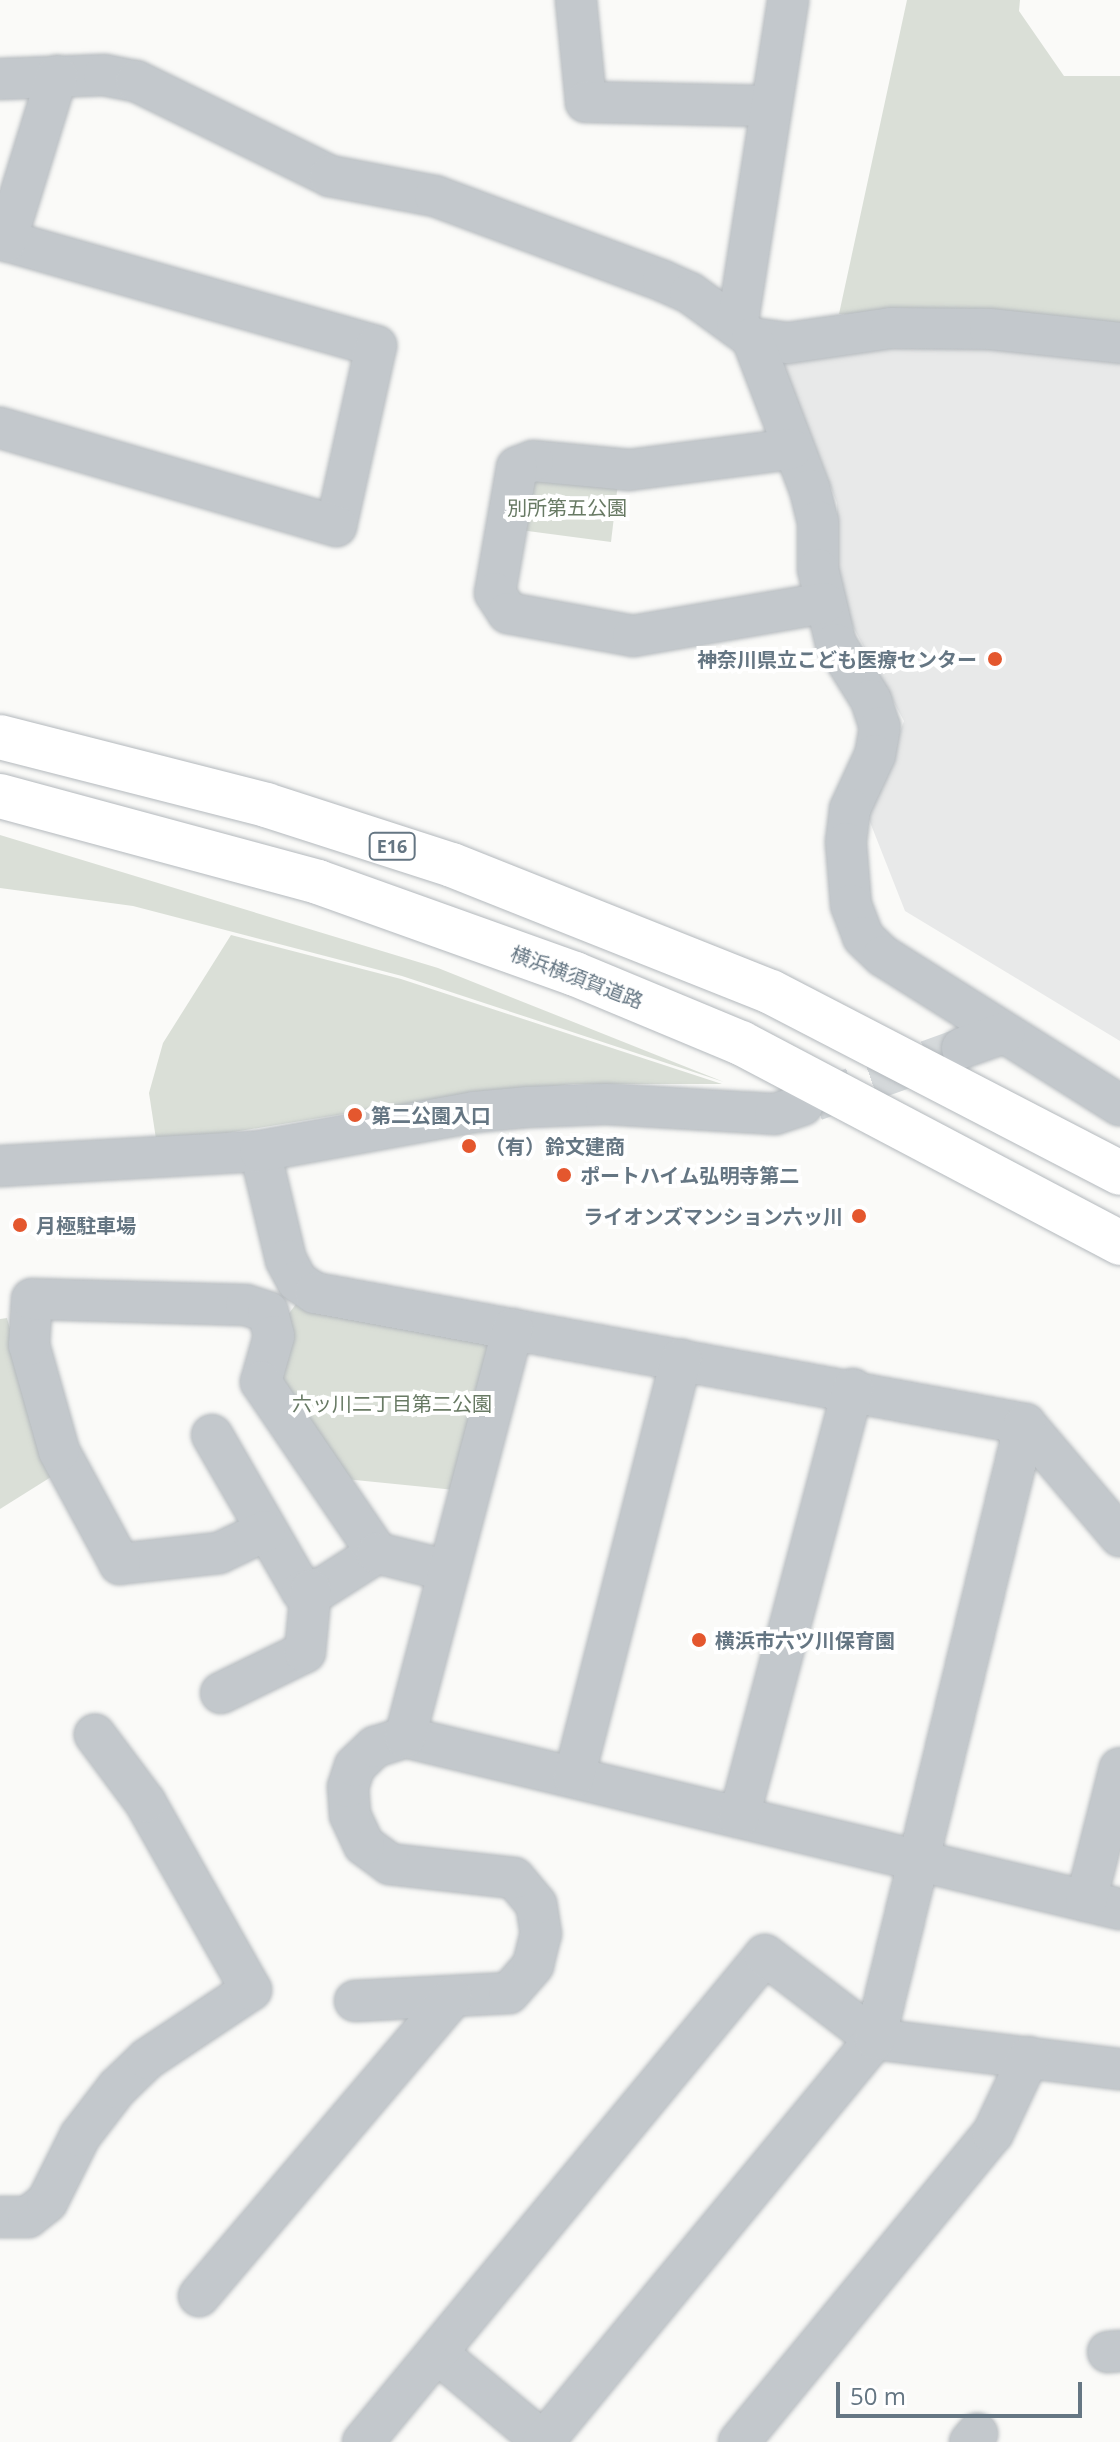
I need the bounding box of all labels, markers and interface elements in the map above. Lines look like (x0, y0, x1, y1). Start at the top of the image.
park label: 別所第五公園 (507, 495, 627, 519)
place label: 神奈川県立こども医療センター (697, 647, 977, 671)
marker: 神奈川県立こども医療センター (984, 648, 1006, 670)
road number: E16 (368, 832, 416, 860)
street label: 横浜横須賀道路 (507, 941, 647, 1013)
place label: 第二公園入口 (371, 1103, 491, 1127)
marker: 第二公園入口 (346, 1106, 364, 1124)
place label: （有）鈴文建商 (485, 1134, 625, 1158)
marker: （有）鈴文建商 (460, 1137, 478, 1155)
place label: ポートハイム弘明寺第二 (580, 1163, 800, 1187)
marker: ポートハイム弘明寺第二 (555, 1166, 573, 1184)
place label: ライオンズマンション六ッ川 (583, 1204, 843, 1228)
marker: ライオンズマンション六ッ川 (850, 1207, 868, 1225)
place label: 月極駐車場 (36, 1213, 136, 1237)
marker: 月極駐車場 (11, 1216, 29, 1234)
park label: 六ッ川二丁目第二公園 (292, 1391, 492, 1415)
place label: 横浜市六ツ川保育園 (715, 1628, 895, 1652)
marker: 横浜市六ツ川保育園 (690, 1631, 708, 1649)
scale bar (840, 2366, 1086, 2416)
text: 50 m (850, 2379, 906, 2412)

